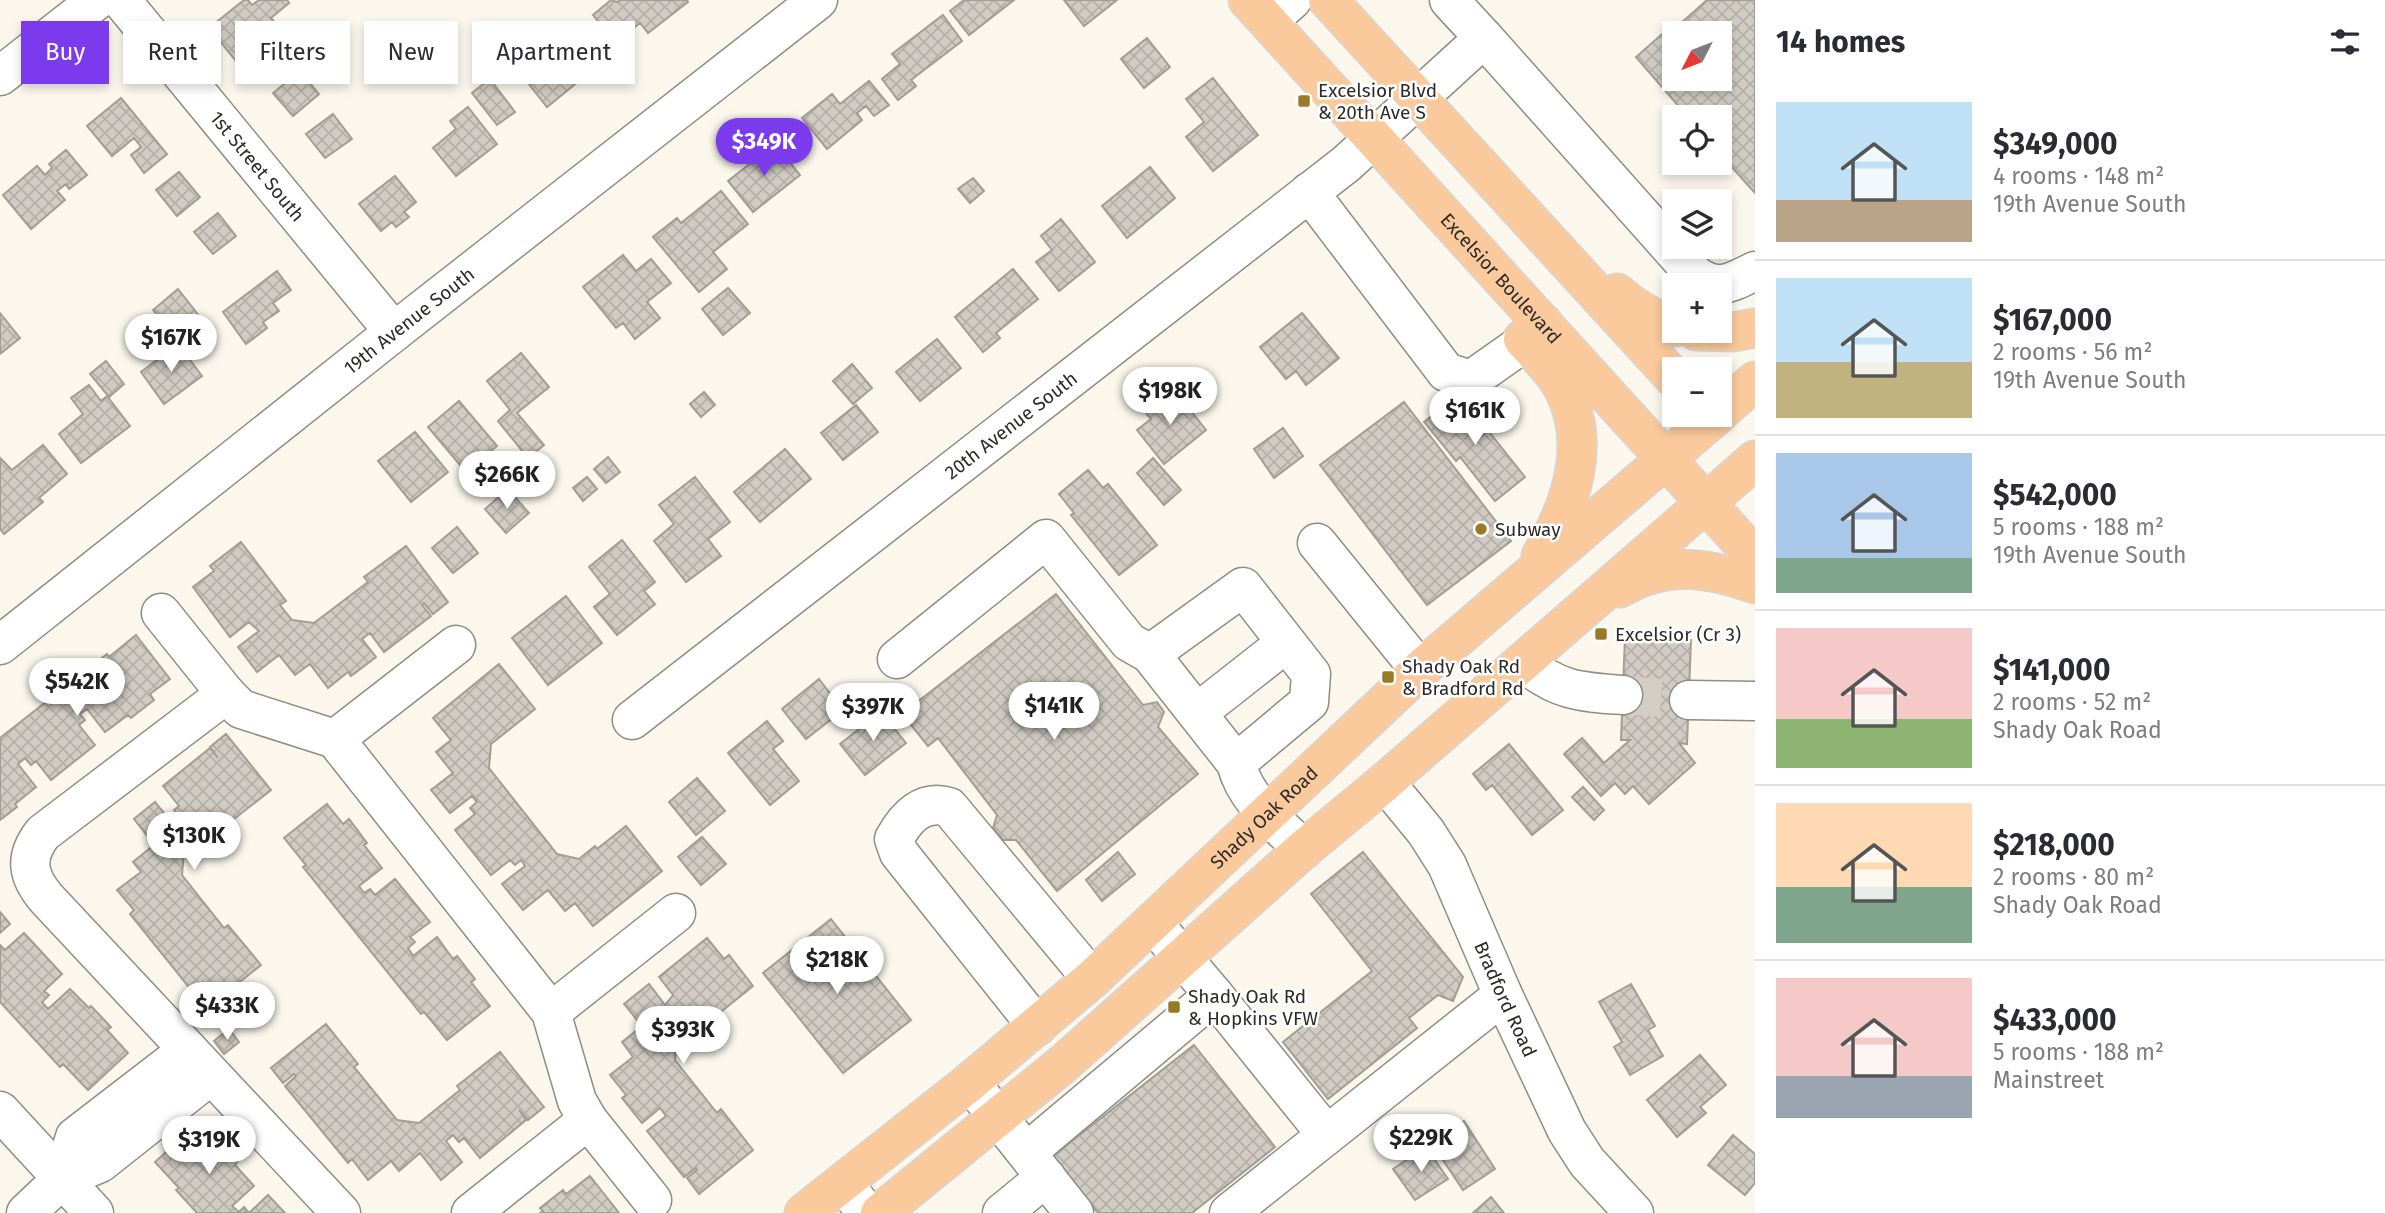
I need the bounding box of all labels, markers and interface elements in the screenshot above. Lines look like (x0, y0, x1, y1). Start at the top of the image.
chip: Buy (21, 21, 109, 84)
chip: Rent (123, 21, 221, 84)
chip: Filters (235, 21, 350, 84)
chip: New (364, 21, 458, 84)
chip: Apartment (472, 21, 635, 84)
north arrow (1662, 21, 1732, 91)
map controls (1662, 21, 1732, 427)
icon: filters (2326, 23, 2364, 61)
text: 14 homes (1776, 24, 1905, 60)
place label: Excelsior Blvd & 20th Ave S (1318, 79, 1437, 124)
marker: Excelsior Blvd & 20th Ave S (1296, 93, 1312, 109)
button: locate (1662, 105, 1732, 175)
street label: 1st Street South (205, 106, 310, 226)
pin: $349K (715, 118, 813, 178)
text: $349,000 (1993, 126, 2118, 162)
text: $349K (732, 127, 796, 155)
icon: home (1832, 130, 1916, 214)
text: 4 rooms · 148 m² (1993, 162, 2164, 190)
button: layers (1662, 189, 1732, 259)
text: 19th Avenue South (1993, 190, 2186, 218)
street label: Excelsior Boulevard (1436, 208, 1566, 348)
street label: 19th Avenue South (339, 262, 479, 379)
button: + (1662, 273, 1732, 343)
text: $167,000 (1993, 302, 2112, 338)
icon: home (1832, 306, 1916, 390)
pin: $167K (122, 314, 220, 374)
text: $167K (141, 323, 201, 351)
text: 2 rooms · 56 m² (1993, 338, 2152, 366)
button: − (1662, 357, 1732, 427)
street label: 20th Avenue South (940, 366, 1082, 484)
text: 19th Avenue South (1993, 366, 2186, 394)
pin: $198K (1121, 368, 1219, 427)
text: $198K (1138, 376, 1202, 404)
pin: $161K (1426, 388, 1524, 447)
text: $161K (1445, 396, 1505, 424)
pin: $266K (458, 452, 556, 511)
text: $266K (475, 460, 539, 488)
text: $542,000 (1993, 477, 2117, 513)
icon: home (1832, 481, 1916, 565)
text: 5 rooms · 188 m² (1993, 513, 2164, 541)
place label: Subway (1495, 518, 1561, 541)
marker: Subway (1473, 521, 1489, 537)
text: 19th Avenue South (1993, 541, 2186, 569)
place label: Excelsior (Cr 3) (1615, 623, 1741, 646)
marker: Excelsior (Cr 3) (1593, 626, 1609, 642)
text: $141,000 (1993, 652, 2110, 688)
place label: Shady Oak Rd & Bradford Rd (1402, 655, 1524, 700)
icon: home (1832, 656, 1916, 740)
pin: $542K (28, 658, 126, 718)
text: $542K (45, 667, 109, 695)
marker: Shady Oak Rd & Bradford Rd (1380, 669, 1396, 685)
pin: $141K (1005, 682, 1103, 742)
pin: $397K (824, 684, 922, 743)
text: 2 rooms · 52 m² (1993, 688, 2151, 716)
text: $141K (1024, 691, 1084, 719)
text: $397K (842, 692, 904, 720)
text: Shady Oak Road (1993, 716, 2162, 744)
street label: Shady Oak Road (1205, 761, 1322, 873)
pin: $130K (145, 812, 243, 872)
text: $130K (163, 821, 225, 849)
text: $218,000 (1993, 827, 2115, 863)
icon: home (1832, 831, 1916, 915)
text: 2 rooms · 80 m² (1993, 863, 2154, 891)
text: Shady Oak Road (1993, 891, 2162, 919)
pin: $218K (788, 936, 886, 996)
street label: Bradford Road (1470, 938, 1542, 1060)
text: $218K (806, 945, 868, 973)
pin: $433K (178, 982, 276, 1042)
place label: Shady Oak Rd & Hopkins VFW (1188, 985, 1318, 1030)
text: $433K (195, 991, 259, 1019)
marker: Shady Oak Rd & Hopkins VFW (1166, 999, 1182, 1015)
text: $433,000 (1993, 1002, 2117, 1038)
pin: $393K (634, 1006, 732, 1066)
icon: home (1832, 1006, 1916, 1090)
text: $393K (651, 1015, 715, 1043)
text: 5 rooms · 188 m² (1993, 1038, 2164, 1066)
text: Mainstreet (1993, 1066, 2104, 1094)
pin: $229K (1372, 1114, 1470, 1174)
pin: $319K (160, 1116, 258, 1176)
text: $229K (1389, 1123, 1453, 1151)
text: $319K (178, 1125, 240, 1153)

